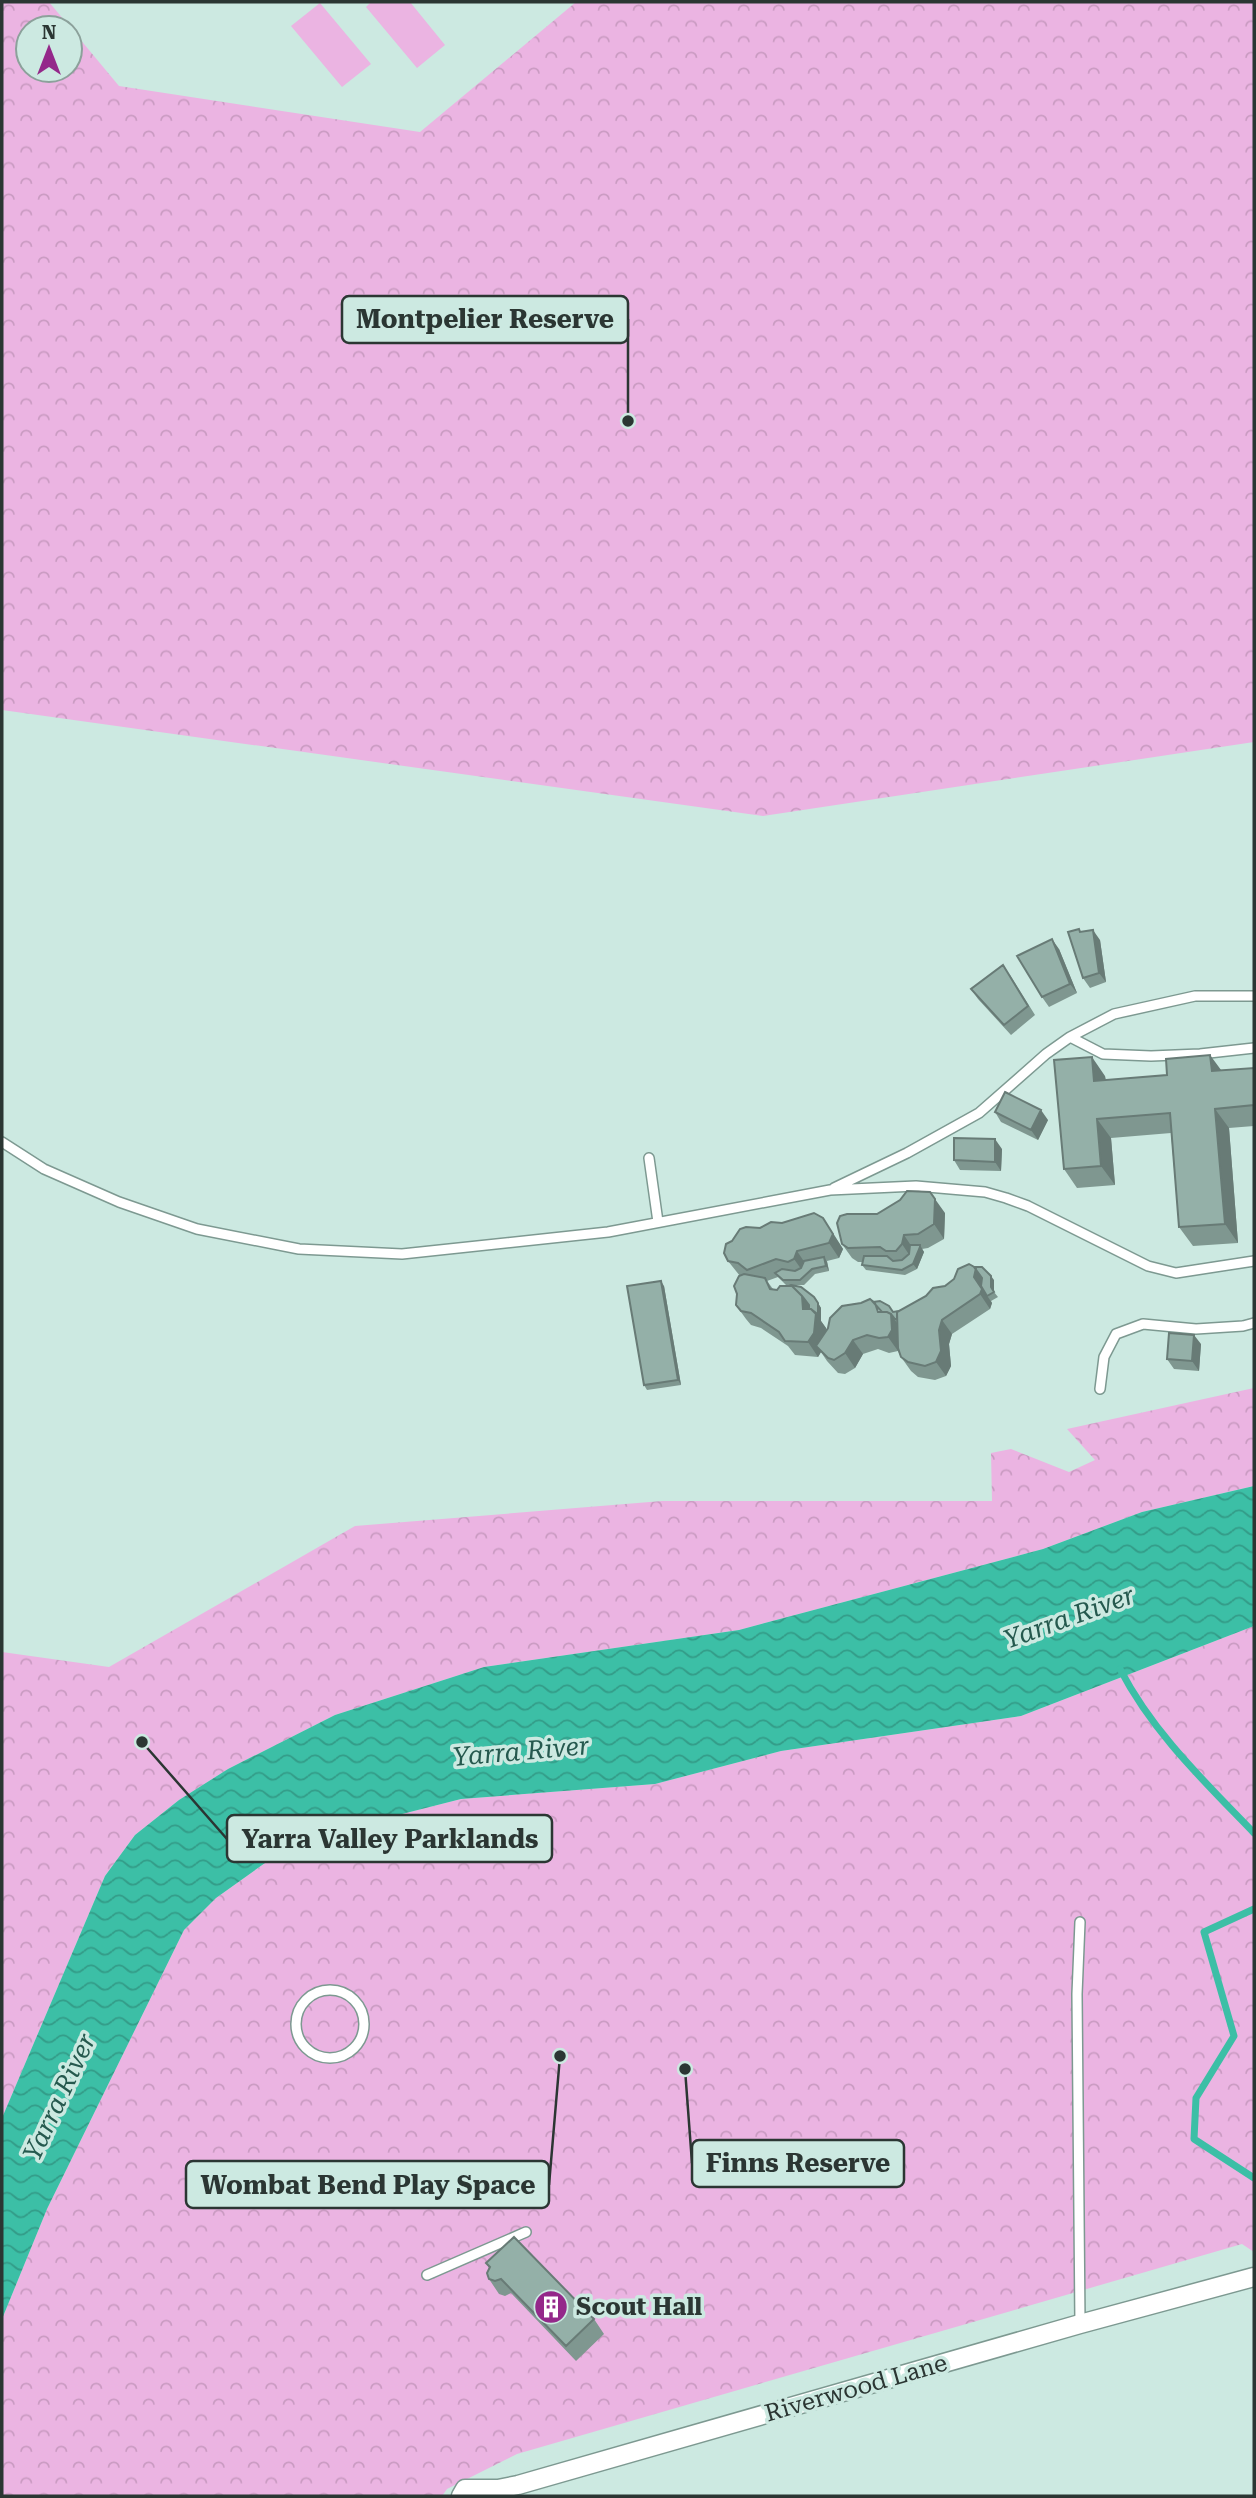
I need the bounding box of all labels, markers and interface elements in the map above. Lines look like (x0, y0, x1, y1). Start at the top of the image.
north arrow (14, 14, 84, 84)
text: N (42, 21, 57, 44)
callout: Montpelier Reserve (342, 296, 628, 343)
text: Montpelier Reserve (356, 304, 614, 334)
water label: Yarra River (999, 1579, 1139, 1655)
water label: Yarra River (451, 1730, 591, 1772)
callout: Yarra Valley Parklands (227, 1815, 552, 1862)
text: Yarra Valley Parklands (242, 1824, 539, 1854)
water label: Yarra River (16, 2028, 102, 2166)
callout: Finns Reserve (692, 2140, 904, 2187)
text: Finns Reserve (706, 2148, 890, 2178)
callout: Wombat Bend Play Space (186, 2161, 549, 2208)
text: Wombat Bend Play Space (200, 2170, 536, 2200)
building icon: Scout Hall (532, 2288, 570, 2326)
place label: Scout Hall (576, 2293, 702, 2321)
street label: Riverwood Lane (762, 2349, 950, 2427)

